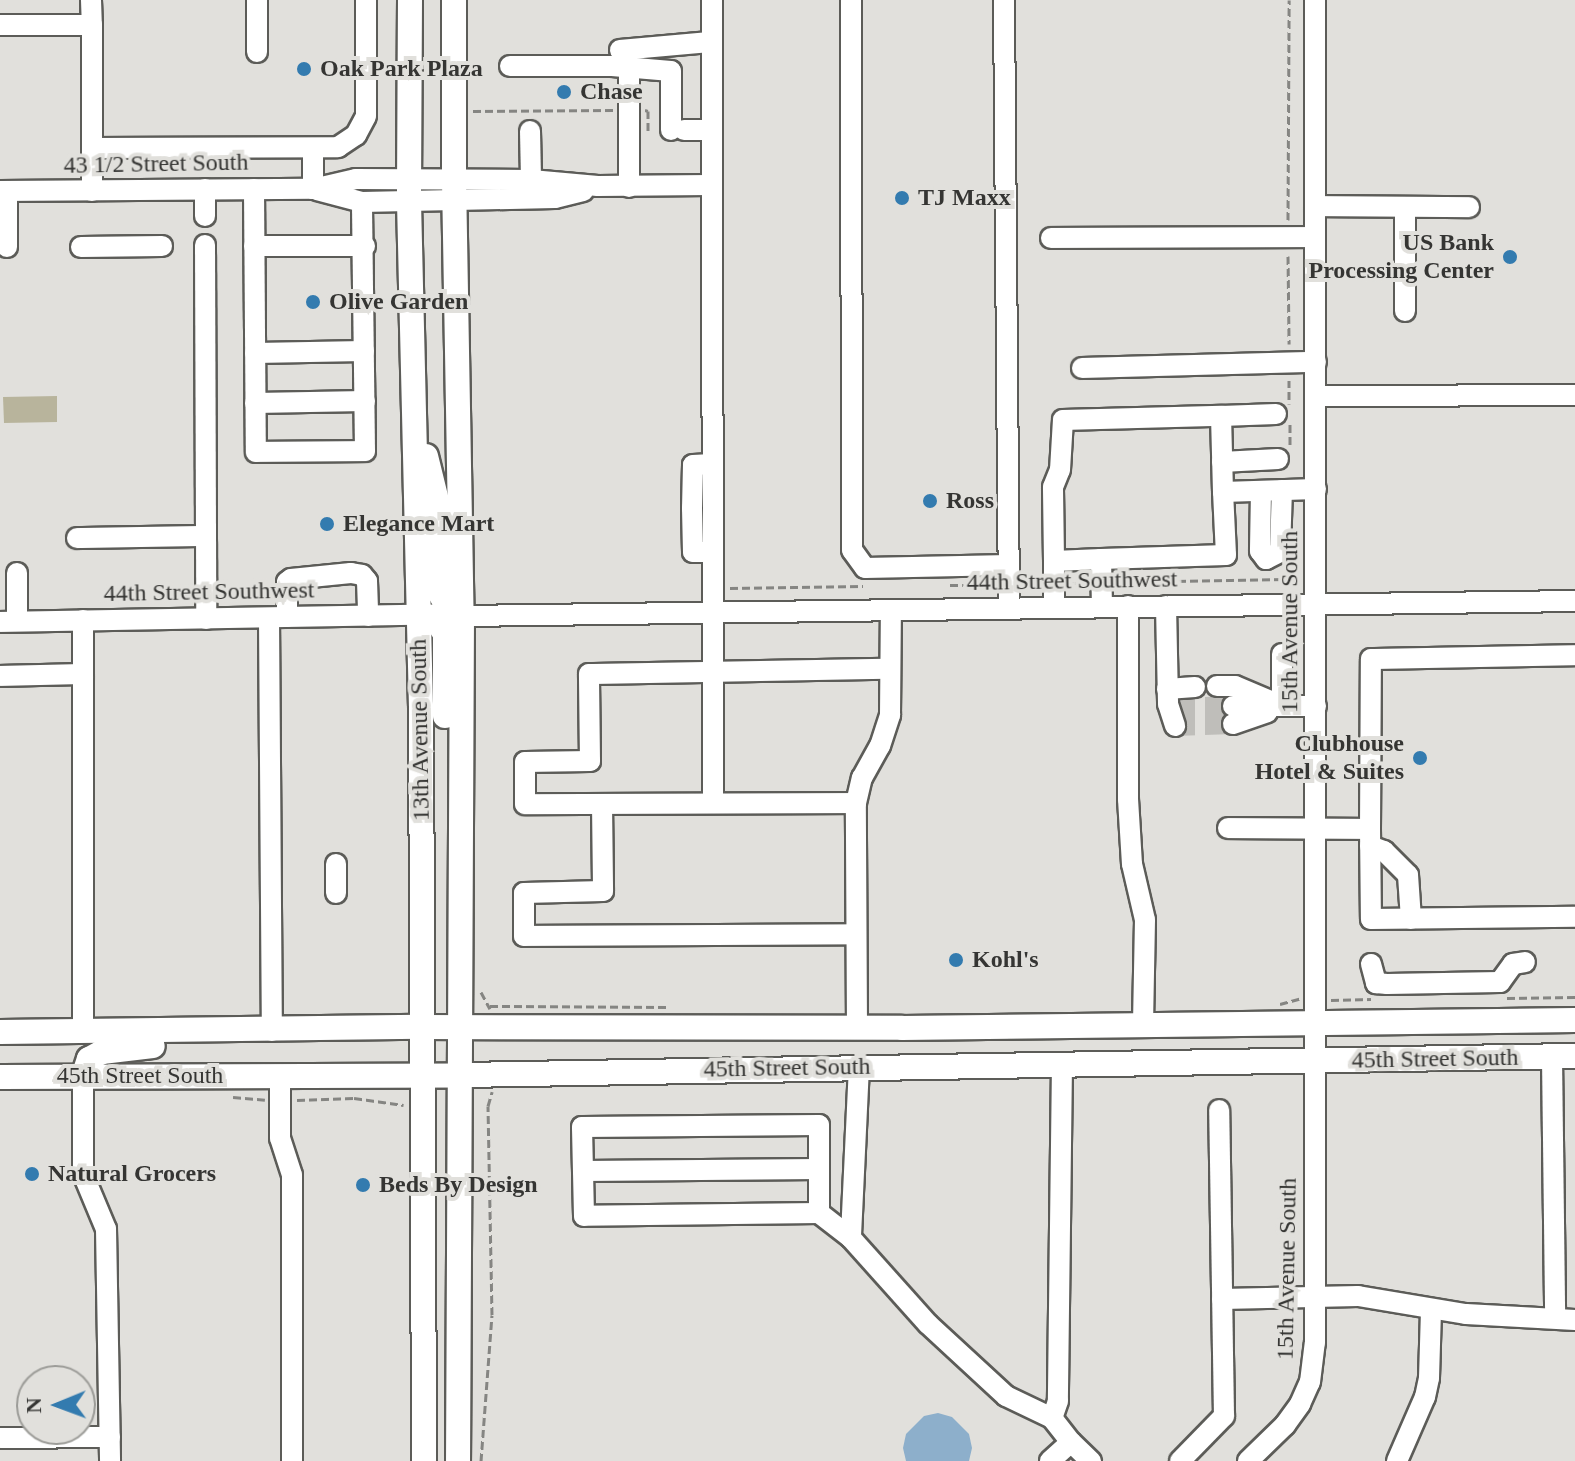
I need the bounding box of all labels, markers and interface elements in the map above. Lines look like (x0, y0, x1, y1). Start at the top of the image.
place label: Oak Park Plaza (320, 55, 483, 83)
marker: Oak Park Plaza (295, 60, 313, 78)
place label: Chase (580, 78, 643, 106)
marker: Chase (555, 83, 573, 101)
street label: 43 1/2 Street South (63, 148, 249, 180)
place label: TJ Maxx (918, 184, 1011, 212)
marker: TJ Maxx (893, 189, 911, 207)
place label: US Bank Processing Center (1308, 229, 1494, 285)
marker: US Bank Processing Center (1501, 248, 1519, 266)
place label: Olive Garden (329, 288, 468, 316)
marker: Olive Garden (304, 293, 322, 311)
place label: Ross (946, 487, 994, 515)
marker: Ross (921, 492, 939, 510)
place label: Elegance Mart (343, 510, 494, 538)
marker: Elegance Mart (318, 515, 336, 533)
street label: 15th Avenue South (1276, 530, 1304, 714)
street label: 44th Street Southwest (966, 565, 1178, 597)
street label: 44th Street Southwest (103, 576, 315, 608)
street label: 13th Avenue South (404, 638, 436, 822)
place label: Clubhouse Hotel & Suites (1255, 730, 1404, 786)
marker: Clubhouse Hotel & Suites (1411, 749, 1429, 767)
place label: Kohl's (972, 946, 1039, 974)
marker: Kohl's (947, 951, 965, 969)
street label: 45th Street South (1351, 1043, 1519, 1075)
street label: 45th Street South (703, 1052, 871, 1084)
street label: 45th Street South (57, 1062, 223, 1090)
place label: Natural Grocers (48, 1160, 216, 1188)
marker: Natural Grocers (23, 1165, 41, 1183)
place label: Beds By Design (379, 1171, 538, 1199)
marker: Beds By Design (354, 1176, 372, 1194)
street label: 15th Avenue South (1271, 1177, 1303, 1361)
north arrow (16, 1365, 96, 1445)
text: N (21, 1397, 46, 1414)

